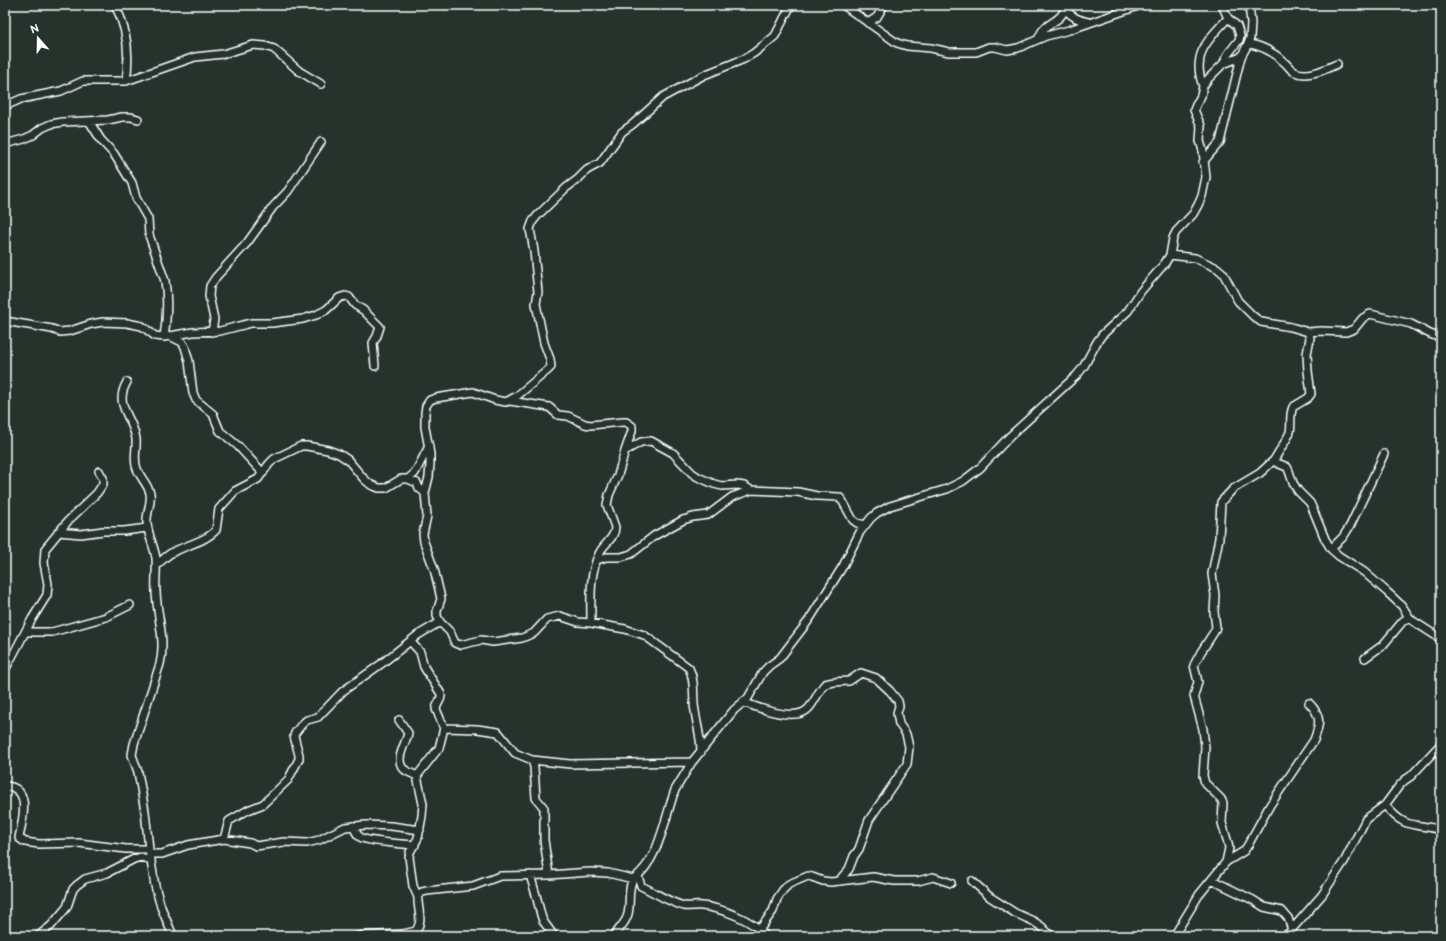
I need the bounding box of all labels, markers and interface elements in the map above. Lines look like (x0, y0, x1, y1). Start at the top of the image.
north arrow (18, 18, 58, 58)
text: N (29, 22, 41, 37)

